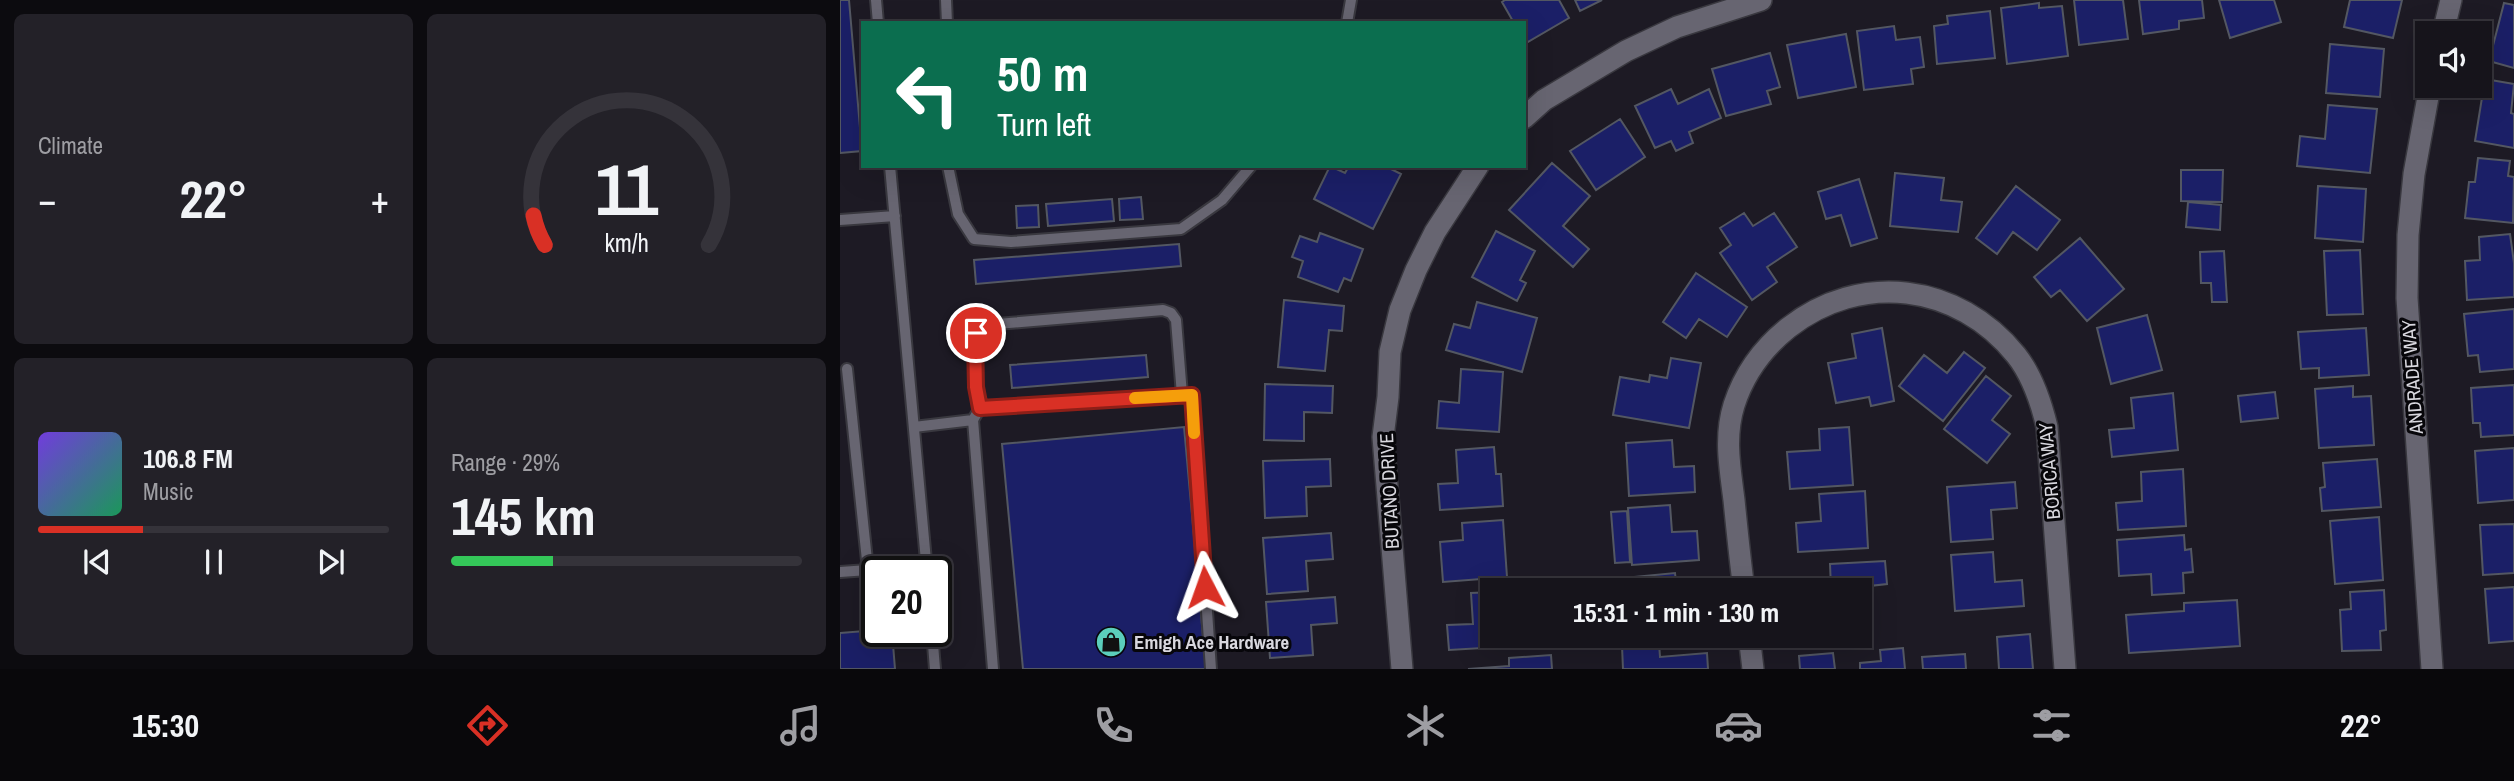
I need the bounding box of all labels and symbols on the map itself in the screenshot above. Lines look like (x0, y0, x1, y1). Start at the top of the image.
pin (946, 303, 1006, 363)
street label: ANDRADE WAY (2395, 318, 2429, 436)
street label: BORICA WAY (2032, 421, 2066, 520)
street label: BUTANO DRIVE (1373, 433, 1405, 549)
position arrow (1168, 550, 1242, 624)
speed limit sign: 20 (861, 556, 952, 647)
shop icon: Emigh Ace Hardware (1094, 625, 1128, 659)
place label: Emigh Ace Hardware (1134, 629, 1290, 655)

